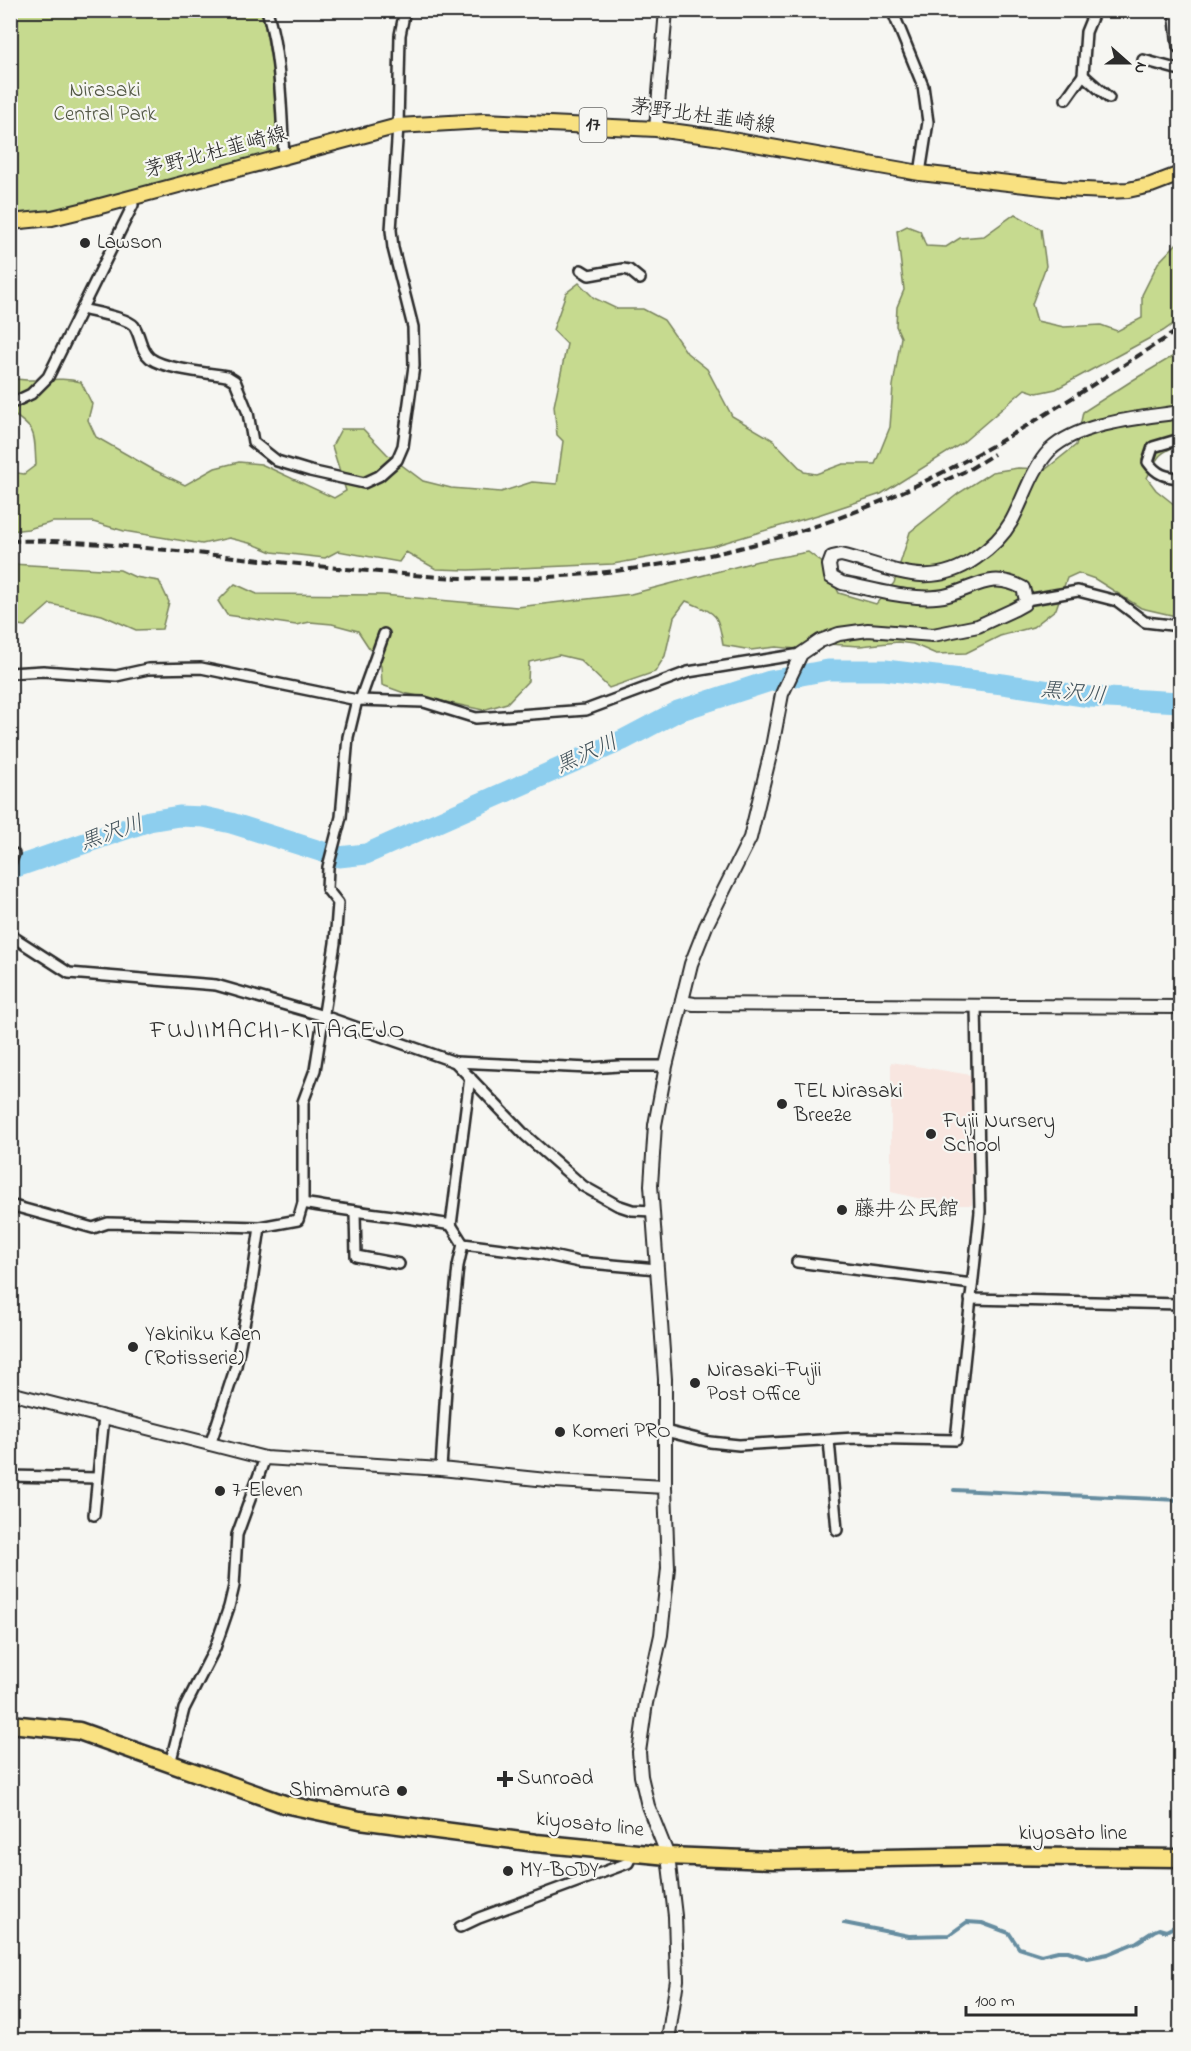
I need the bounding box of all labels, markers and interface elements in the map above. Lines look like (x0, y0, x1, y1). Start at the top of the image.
north arrow (1098, 33, 1158, 93)
text: N (1127, 58, 1153, 77)
park label: Nirasaki Central Park (54, 76, 157, 130)
street label: 茅野北杜韮崎線 (628, 92, 778, 142)
road number: 17 (580, 108, 606, 142)
street label: 茅野北杜韮崎線 (141, 119, 291, 187)
place label: Lawson (97, 228, 162, 258)
marker: Lawson (78, 236, 92, 250)
water label: 黒沢川 (1039, 675, 1107, 713)
water label: 黒沢川 (550, 727, 624, 783)
water label: 黒沢川 (76, 808, 148, 860)
district label: FUJIIMACHI-KITAGEJO (149, 1014, 406, 1049)
place label: TEL Nirasaki Breeze (793, 1077, 903, 1131)
marker: TEL Nirasaki Breeze (775, 1097, 789, 1111)
place label: Fujii Nursery School (942, 1107, 1055, 1161)
marker: Fujii Nursery School (924, 1127, 938, 1141)
place label: 藤井公民館 (854, 1195, 959, 1225)
marker: 藤井公民館 (835, 1203, 849, 1217)
place label: Yakiniku Kaen (Rotisserie) (145, 1320, 261, 1374)
marker: Yakiniku Kaen (Rotisserie) (126, 1340, 140, 1354)
place label: Nirasaki-Fujii Post Office (707, 1356, 822, 1410)
marker: Nirasaki-Fujii Post Office (688, 1376, 702, 1390)
place label: Komeri PRO (572, 1417, 671, 1447)
marker: Komeri PRO (553, 1425, 567, 1439)
place label: 7-Eleven (232, 1476, 303, 1506)
marker: 7-Eleven (213, 1484, 227, 1498)
place label: Sunroad (517, 1764, 594, 1794)
marker: Sunroad (498, 1772, 512, 1786)
place label: Shimamura (289, 1776, 390, 1806)
marker: Shimamura (395, 1784, 409, 1798)
street label: kiyosato line (534, 1804, 646, 1848)
street label: kiyosato line (1019, 1819, 1128, 1851)
place label: MY-BODY (520, 1856, 599, 1886)
marker: MY-BODY (501, 1864, 515, 1878)
scale bar (966, 1979, 1136, 2017)
text: 100 m (975, 1989, 1015, 2015)

